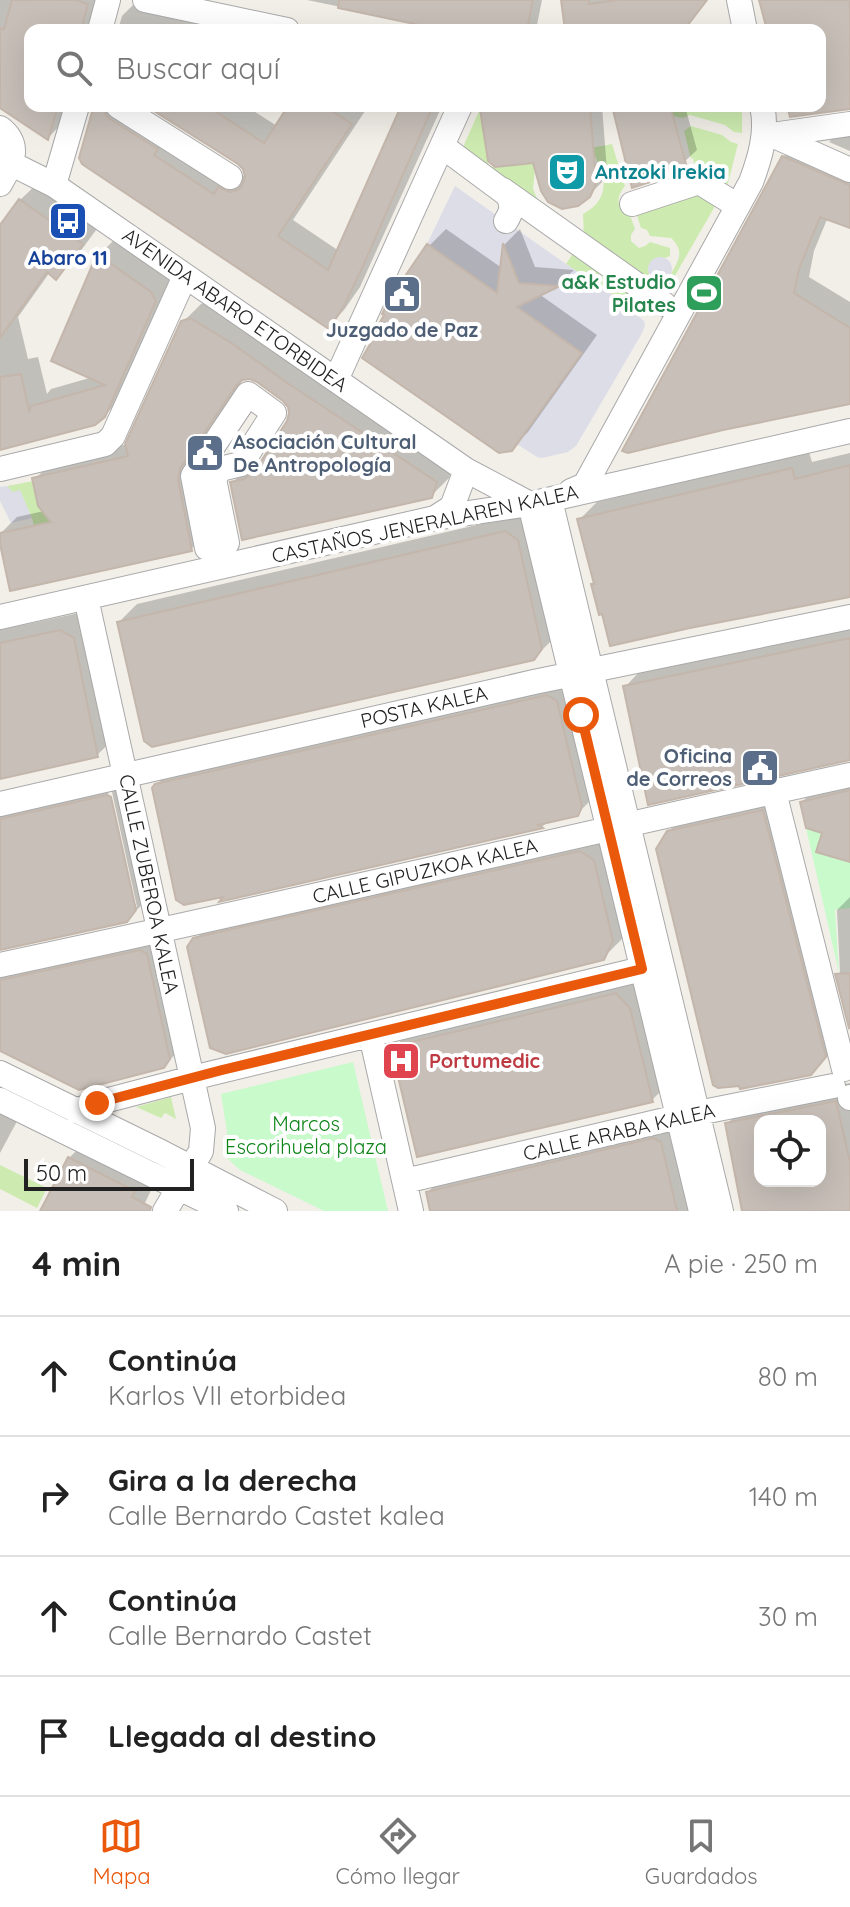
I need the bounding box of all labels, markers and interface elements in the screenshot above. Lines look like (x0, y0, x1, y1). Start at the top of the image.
search box (24, 24, 826, 112)
icon: search (52, 46, 96, 90)
text: Buscar aquí (116, 49, 280, 87)
theatre icon: Antzoki Irekia (546, 151, 588, 193)
place label: Antzoki Irekia (595, 159, 726, 184)
bus stop icon: Abaro 11 (47, 200, 89, 242)
street label: AVENIDA ABARO ETORBIDEA (118, 222, 353, 397)
place label: Abaro 11 (28, 245, 108, 270)
place label: a&k Estudio Pilates (562, 269, 676, 317)
sports icon: a&k Estudio Pilates (683, 272, 725, 314)
public building icon: Juzgado de Paz (381, 273, 423, 315)
place label: Juzgado de Paz (326, 317, 479, 342)
place label: Asociación Cultural De Antropología (233, 429, 417, 477)
public building icon: Asociación Cultural De Antropología (184, 432, 226, 474)
street label: CASTAÑOS JENERALAREN KALEA (269, 479, 580, 568)
street label: POSTA KALEA (358, 680, 490, 733)
route start (563, 697, 599, 733)
place label: Oficina de Correos (626, 743, 732, 791)
public building icon: Oficina de Correos (739, 747, 781, 789)
street label: CALLE ZUBEROA KALEA (114, 772, 185, 996)
street label: CALLE GIPUZKOA KALEA (310, 832, 540, 909)
hospital icon: Portumedic (380, 1040, 422, 1082)
place label: Portumedic (429, 1048, 540, 1073)
route end (79, 1085, 115, 1121)
street label: CALLE ARABA KALEA (520, 1097, 717, 1166)
park label: Marcos Escorihuela plaza (225, 1111, 387, 1159)
map controls (754, 1115, 826, 1187)
button: locate (754, 1115, 826, 1187)
scale bar (24, 1155, 194, 1191)
text: 50 m (36, 1159, 87, 1187)
text: 4 min (32, 1242, 121, 1285)
text: A pie · 250 m (664, 1247, 818, 1280)
text: Continúa (108, 1341, 237, 1379)
icon: ahead (32, 1354, 76, 1398)
text: 80 m (758, 1360, 818, 1393)
text: Karlos VII etorbidea (108, 1379, 346, 1412)
text: Gira a la derecha (108, 1461, 357, 1499)
icon: right (32, 1474, 76, 1518)
text: 140 m (749, 1480, 818, 1513)
text: Calle Bernardo Castet kalea (108, 1499, 445, 1532)
text: Continúa (108, 1581, 237, 1619)
icon: ahead (32, 1594, 76, 1638)
text: 30 m (758, 1600, 818, 1633)
text: Calle Bernardo Castet (108, 1619, 372, 1652)
icon: arrive (32, 1714, 76, 1758)
text: Llegada al destino (108, 1717, 376, 1755)
tab: Mapa (92, 1814, 151, 1890)
tab: Cómo llegar (335, 1814, 460, 1890)
tab: Guardados (645, 1814, 758, 1890)

